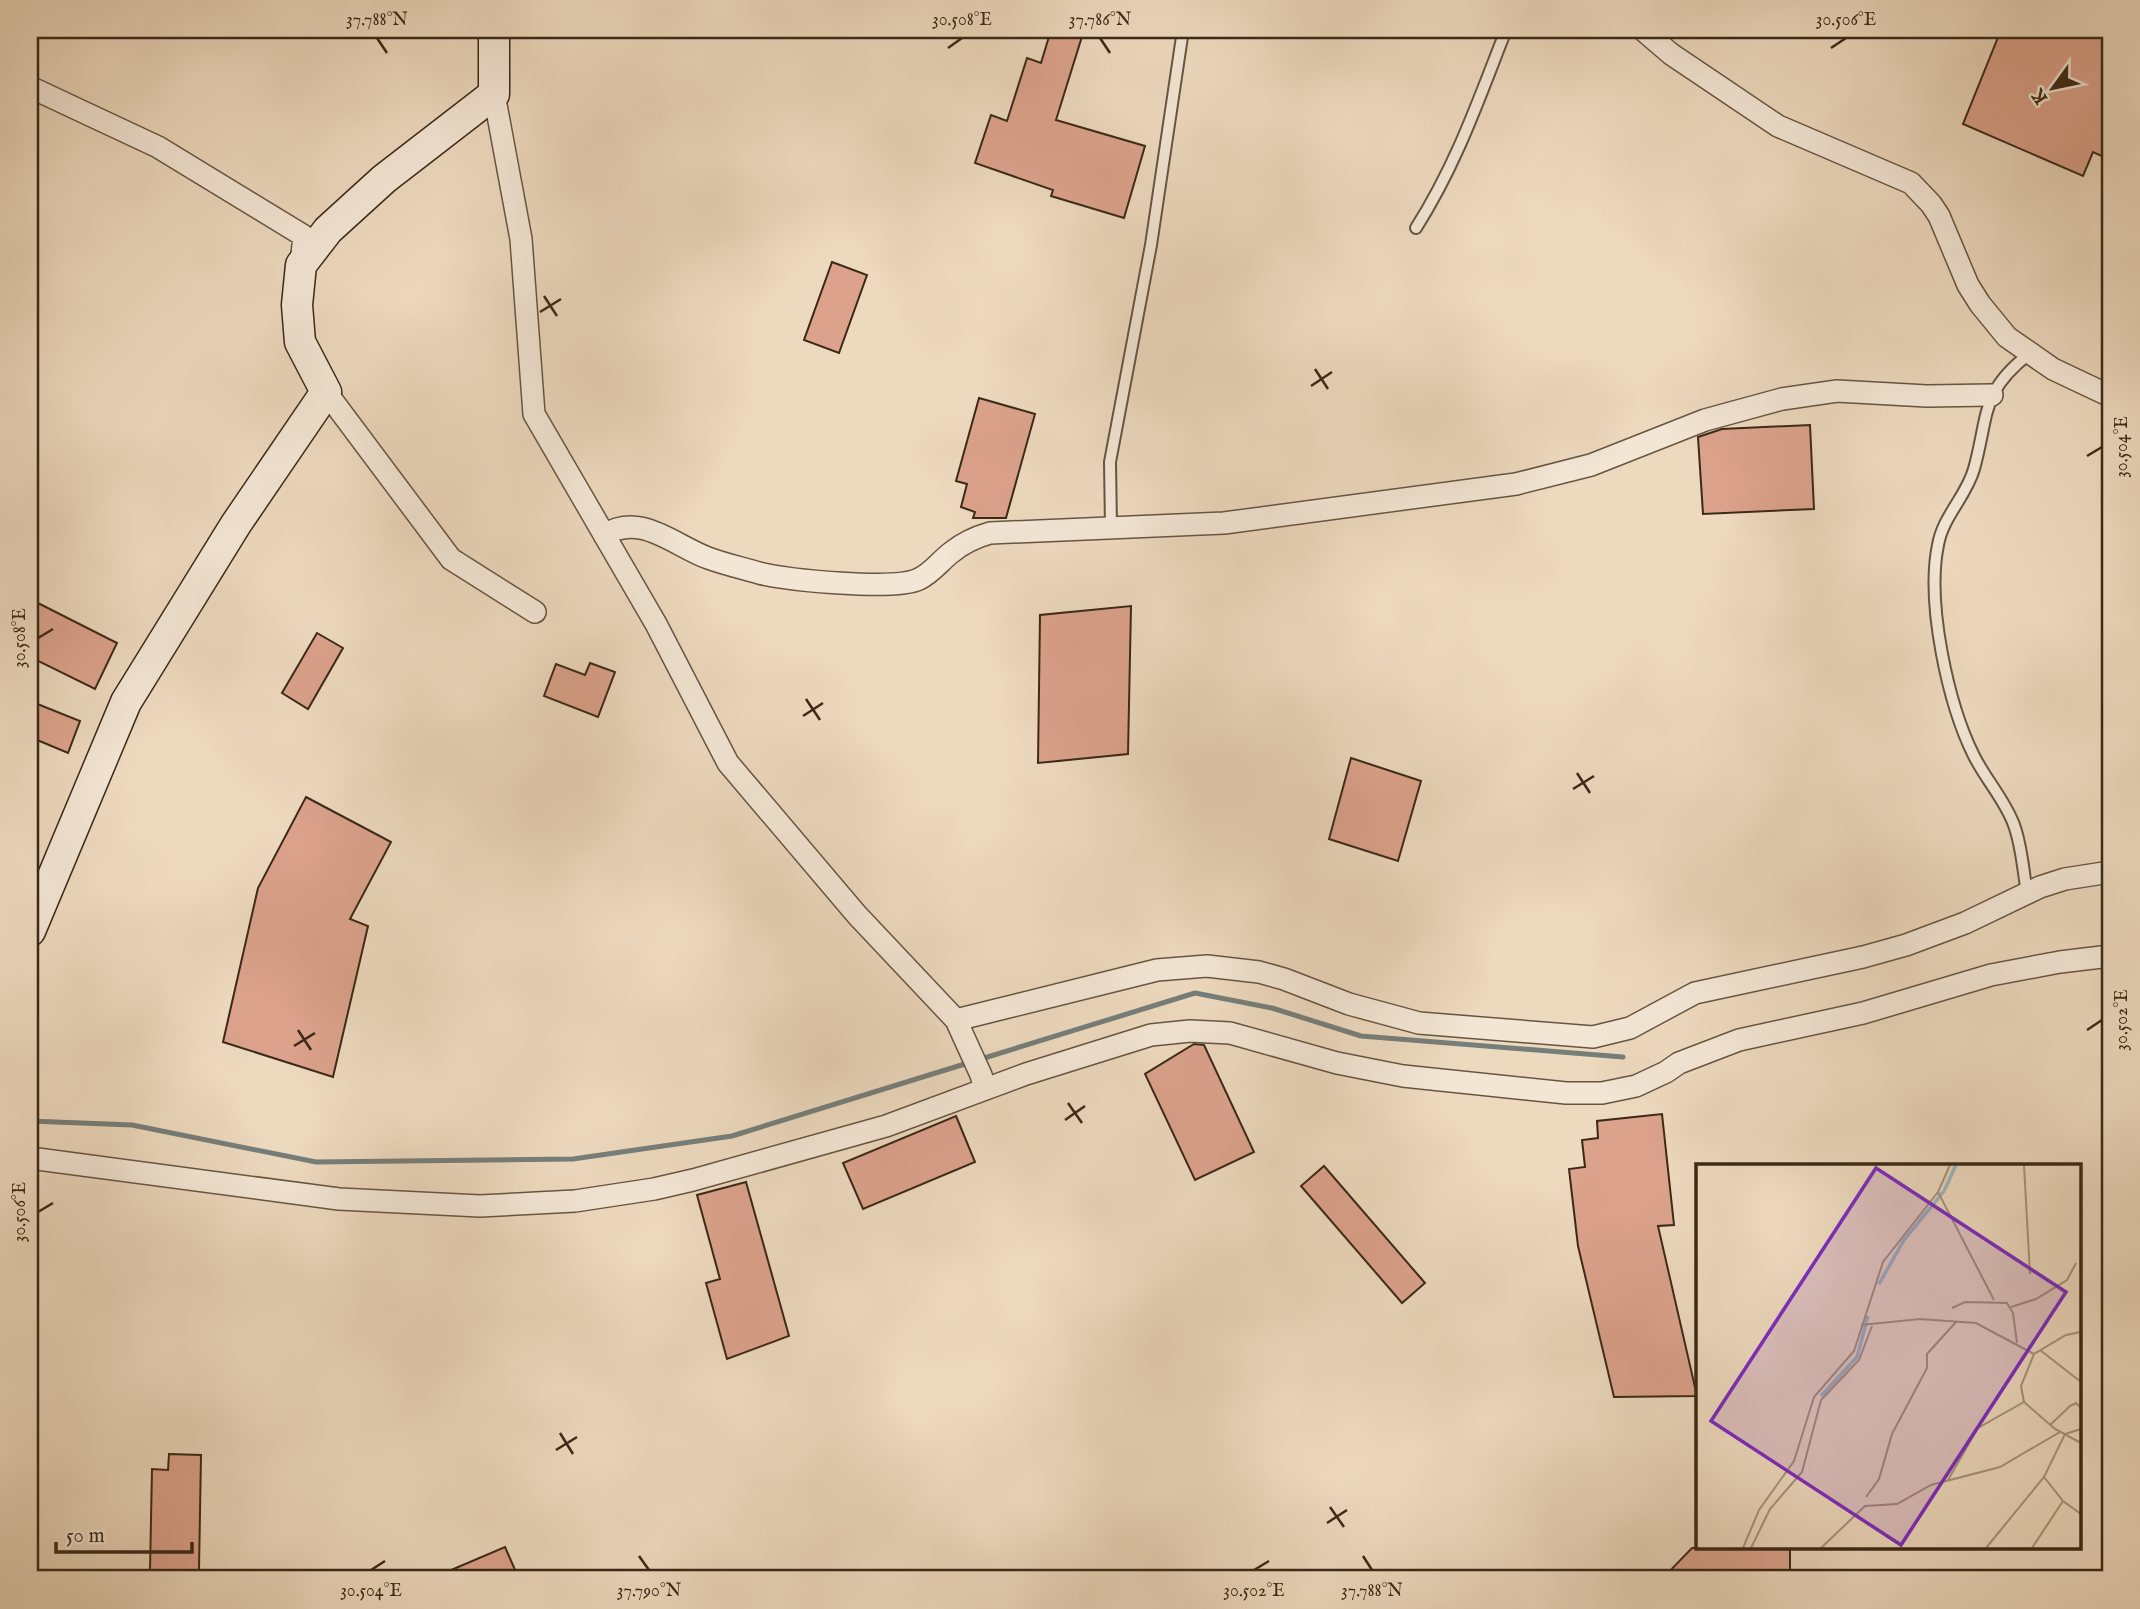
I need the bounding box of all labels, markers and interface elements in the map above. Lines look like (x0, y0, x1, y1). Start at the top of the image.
text: 37.788°N (346, 9, 408, 32)
text: 30.508°E (932, 9, 992, 32)
text: 37.786°N (1069, 9, 1132, 32)
text: 30.506°E (1816, 9, 1876, 32)
north arrow (2018, 52, 2088, 122)
text: K (2026, 83, 2054, 108)
text: 30.504°E (2111, 416, 2134, 478)
text: 30.508°E (9, 608, 32, 668)
text: 30.502°E (2111, 989, 2134, 1051)
inset map (1696, 1164, 2080, 1550)
text: 30.506°E (9, 1182, 32, 1242)
scale bar (56, 1511, 192, 1555)
text: 50 m (66, 1523, 105, 1550)
text: 30.504°E (340, 1580, 402, 1603)
text: 37.790°N (617, 1580, 682, 1603)
text: 30.502°E (1223, 1580, 1285, 1603)
text: 37.788°N (1341, 1580, 1403, 1603)

